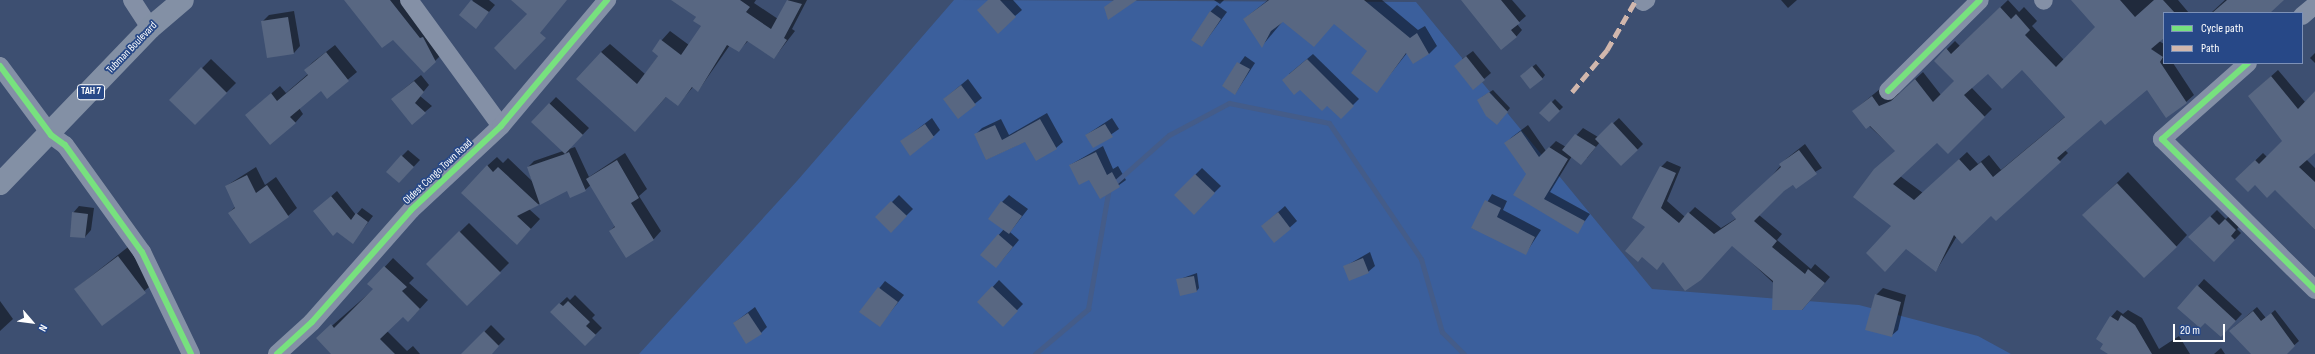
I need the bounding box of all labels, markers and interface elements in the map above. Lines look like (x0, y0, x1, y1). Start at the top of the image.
legend (2163, 12, 2303, 64)
street label: Tubman Boulevard (104, 19, 160, 77)
text: Cycle path (2201, 21, 2243, 36)
text: Path (2201, 41, 2219, 56)
road number: TAH 7 (77, 84, 105, 100)
street label: Oldest Congo Town Road (401, 137, 475, 207)
north arrow (12, 302, 52, 342)
scale bar (2175, 316, 2227, 342)
text: N (36, 322, 50, 334)
text: 20 m (2180, 323, 2200, 338)

